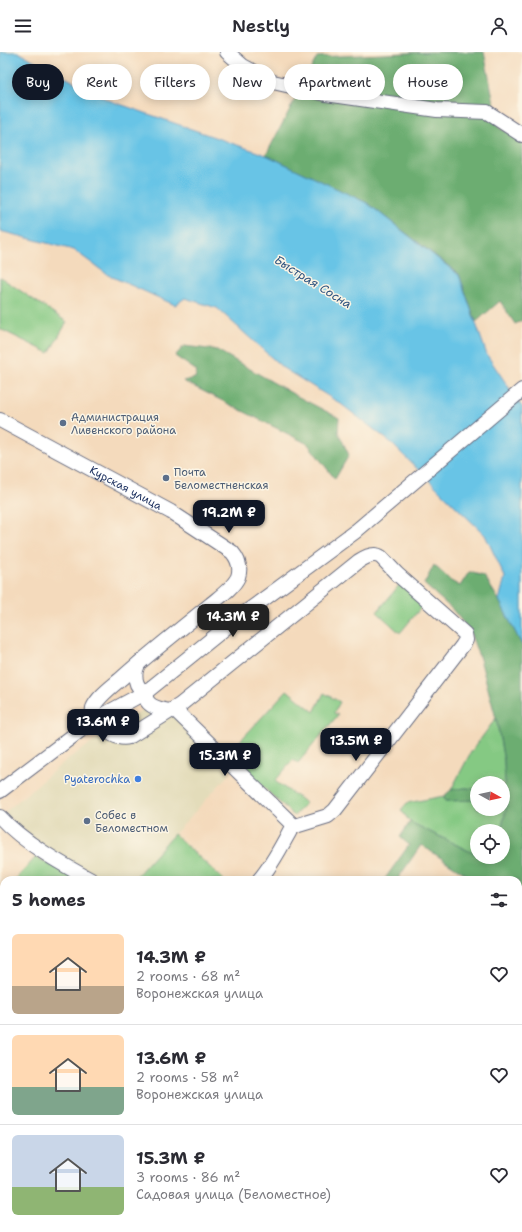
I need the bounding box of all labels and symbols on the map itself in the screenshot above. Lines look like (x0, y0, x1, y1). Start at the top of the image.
water label: Быстрая Сосна (271, 252, 355, 312)
place label: Администрация Ливенского района (71, 410, 176, 438)
marker: Администрация Ливенского района (58, 418, 68, 428)
street label: Курская улица (87, 463, 165, 514)
place label: Почта Беломестненская (174, 465, 268, 493)
marker: Почта Беломестненская (161, 473, 171, 483)
pin: 19.2M ₽ (192, 500, 266, 534)
pin: 14.3M ₽ (196, 604, 270, 638)
pin: 13.6M ₽ (66, 709, 140, 743)
pin: 13.5M ₽ (319, 728, 393, 762)
pin: 15.3M ₽ (188, 743, 262, 777)
place label: Pyaterochka (64, 772, 130, 787)
marker: Pyaterochka (133, 774, 143, 784)
north arrow (470, 776, 510, 816)
place label: Собес в Беломестном (95, 808, 168, 836)
marker: Собес в Беломестном (82, 816, 92, 826)

